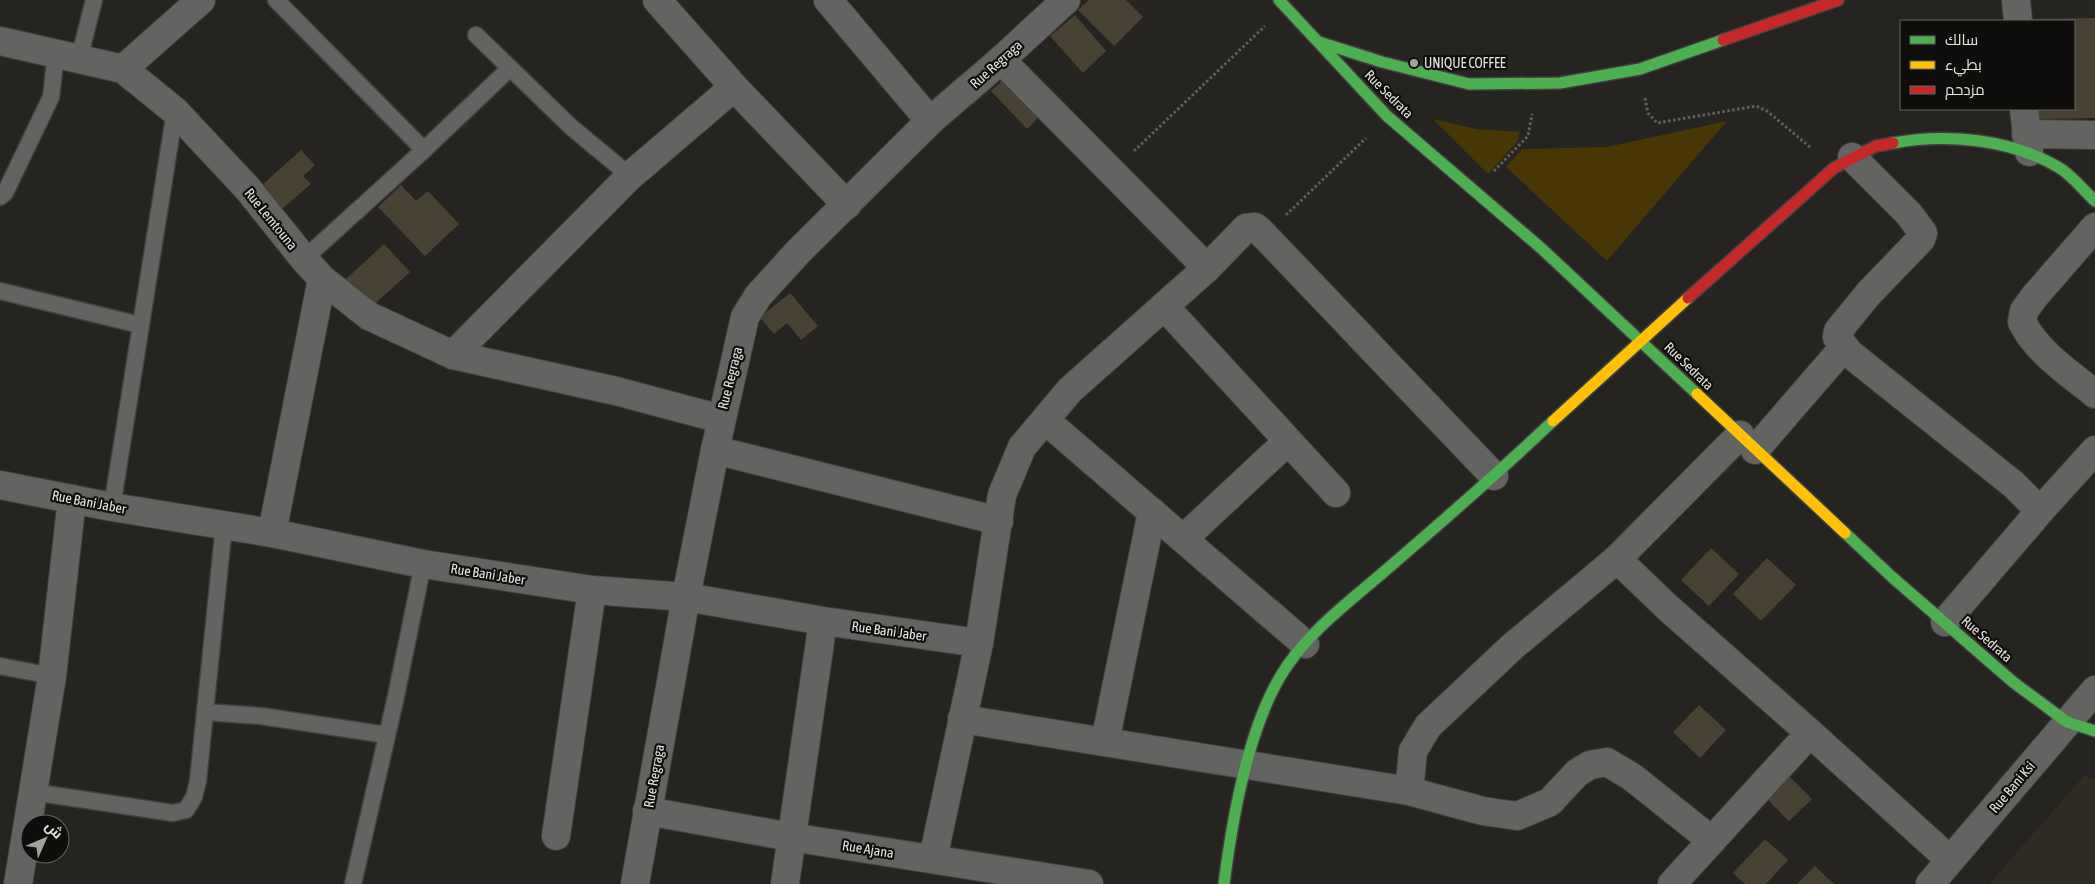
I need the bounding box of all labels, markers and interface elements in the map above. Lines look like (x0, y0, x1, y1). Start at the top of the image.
legend (1900, 20, 2075, 110)
text: سالك (1945, 31, 1978, 48)
street label: Rue Regraga (967, 37, 1025, 91)
place label: UNIQUE COFFEE (1424, 55, 1506, 71)
text: بطيء (1945, 56, 1982, 77)
marker: UNIQUE COFFEE (1408, 57, 1420, 69)
street label: Rue Sedrata (1362, 67, 1416, 121)
text: مزدحم (1945, 81, 1985, 100)
street label: Rue Lemtouna (241, 185, 301, 253)
street label: Rue Sedrata (1661, 339, 1717, 393)
street label: Rue Regraga (714, 345, 746, 411)
street label: Rue Bani Jaber (51, 487, 128, 517)
street label: Rue Bani Jaber (450, 560, 527, 588)
street label: Rue Sedrata (1958, 613, 2016, 665)
street label: Rue Bani Jaber (851, 618, 928, 644)
street label: Rue Regraga (641, 743, 667, 809)
street label: Rue Bani Ksi (1986, 758, 2038, 816)
north arrow (20, 814, 70, 864)
text: ش (41, 818, 66, 843)
street label: Rue Ajana (841, 837, 895, 861)

